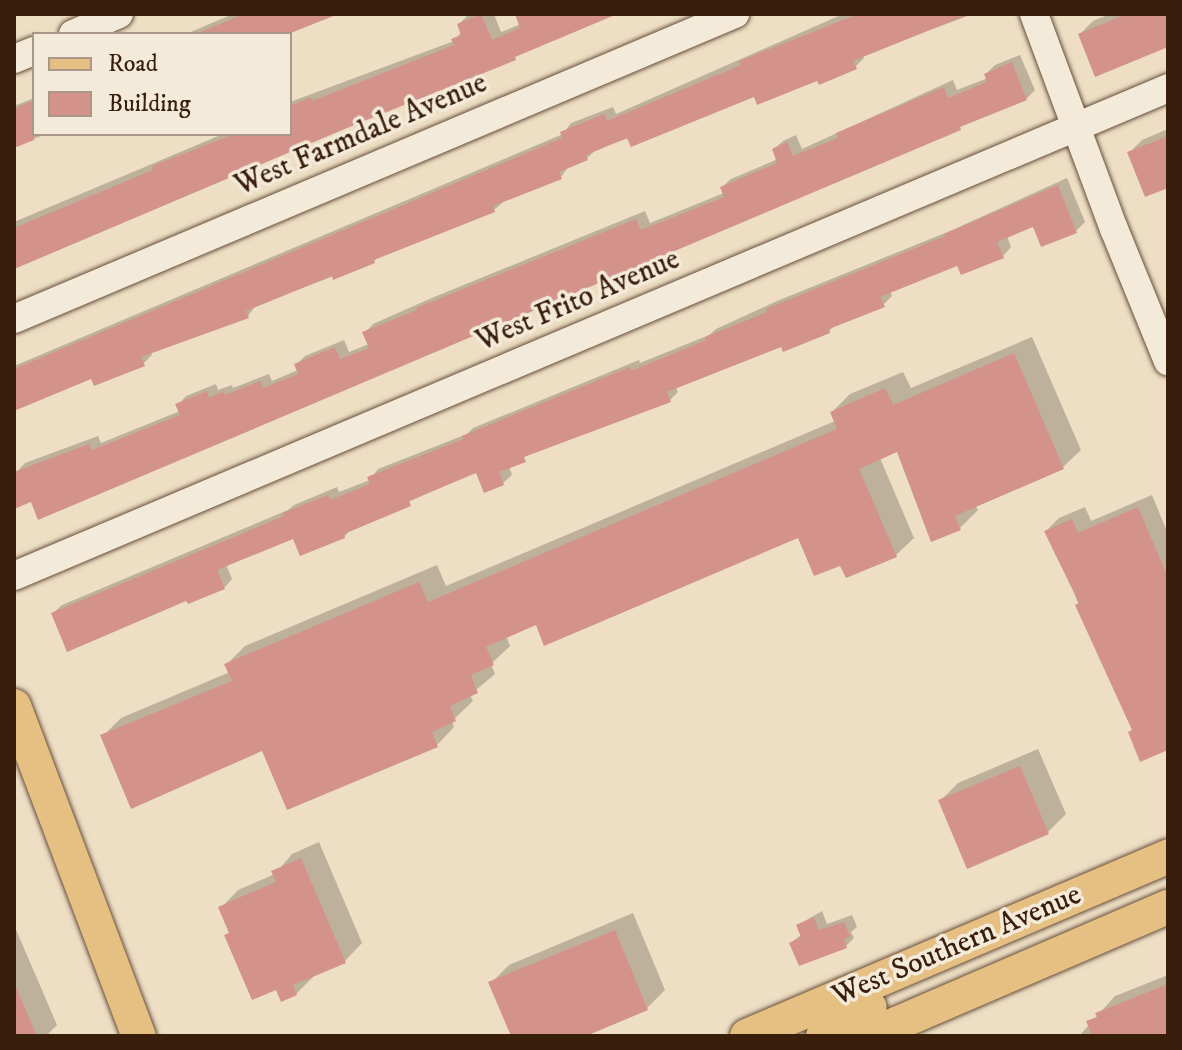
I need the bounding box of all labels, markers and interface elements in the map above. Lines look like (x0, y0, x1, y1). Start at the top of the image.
legend (32, 32, 292, 136)
text: Road (108, 49, 158, 79)
street label: West Farmdale Avenue (230, 66, 492, 204)
text: Building (108, 89, 191, 119)
street label: West Frito Avenue (471, 242, 685, 360)
street label: West Southern Avenue (827, 877, 1087, 1015)

